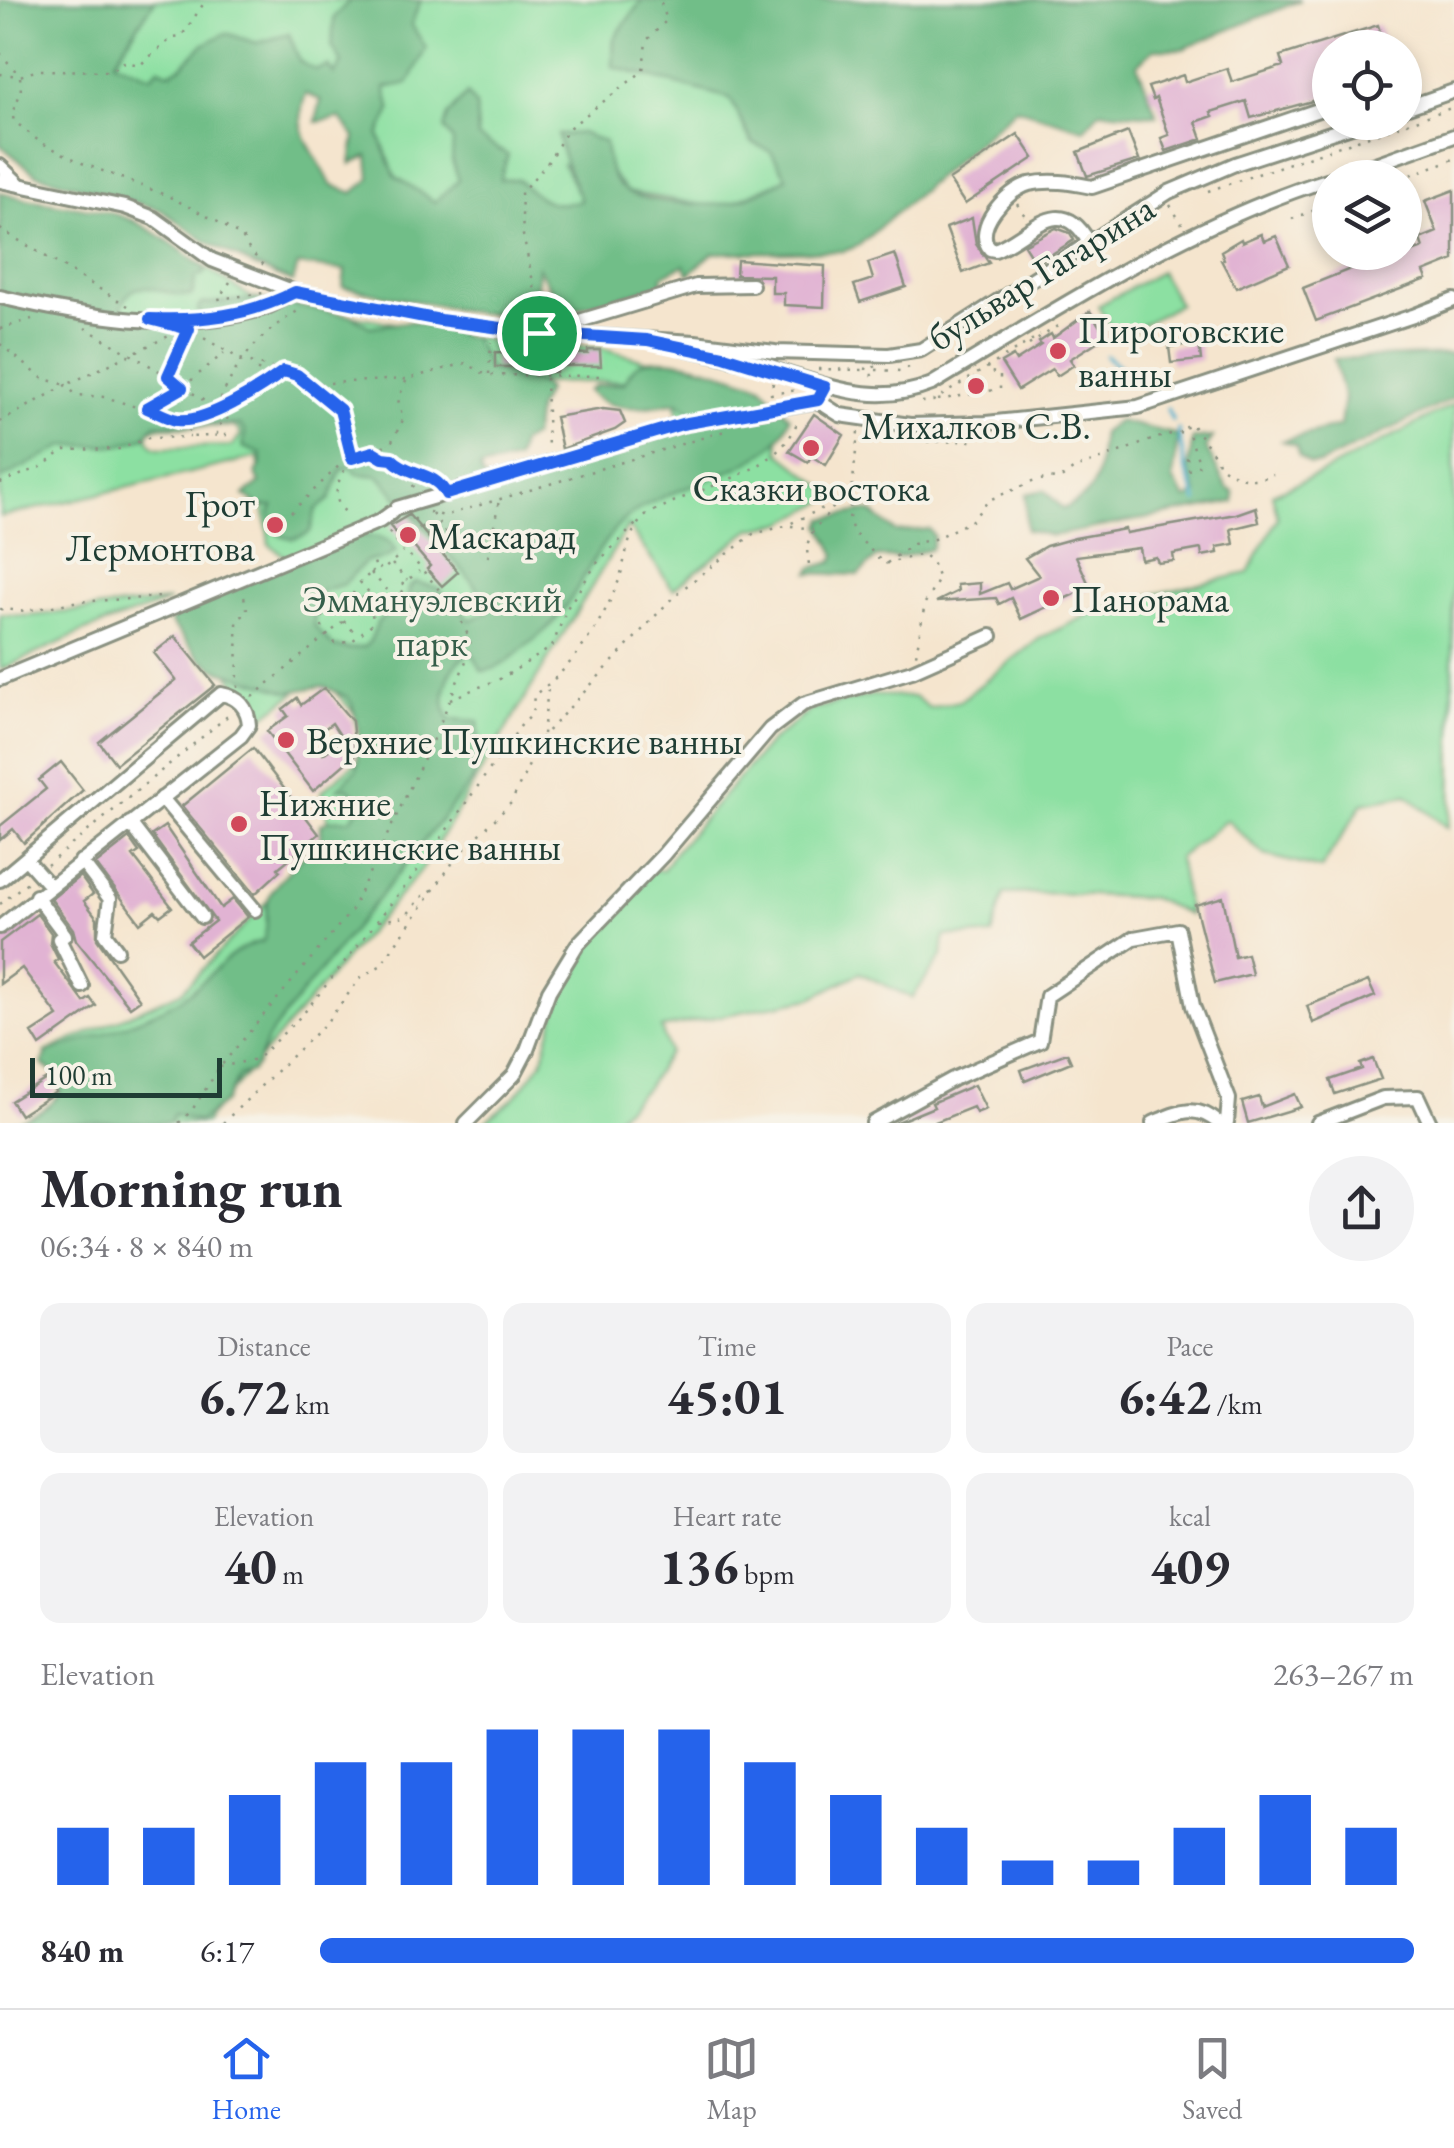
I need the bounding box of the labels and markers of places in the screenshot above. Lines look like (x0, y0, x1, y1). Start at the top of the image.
pin (497, 291, 582, 376)
place label: Пироговские ванны (1078, 305, 1284, 398)
marker: Пироговские ванны (1047, 340, 1069, 362)
marker: Михалков С.В. (965, 375, 987, 397)
place label: Михалков С.В. (861, 401, 1091, 450)
marker: Сказки востока (800, 437, 822, 459)
place label: Сказки востока (692, 463, 930, 512)
place label: Грот Лермонтова (66, 479, 256, 572)
place label: Маскарад (428, 511, 576, 560)
marker: Грот Лермонтова (264, 514, 286, 536)
marker: Маскарад (397, 524, 419, 546)
place label: Панорама (1071, 574, 1230, 623)
marker: Панорама (1040, 587, 1062, 609)
place label: Верхние Пушкинские ванны (306, 716, 742, 765)
marker: Верхние Пушкинские ванны (275, 729, 297, 751)
place label: Нижние Пушкинские ванны (259, 778, 561, 871)
marker: Нижние Пушкинские ванны (228, 813, 250, 835)

